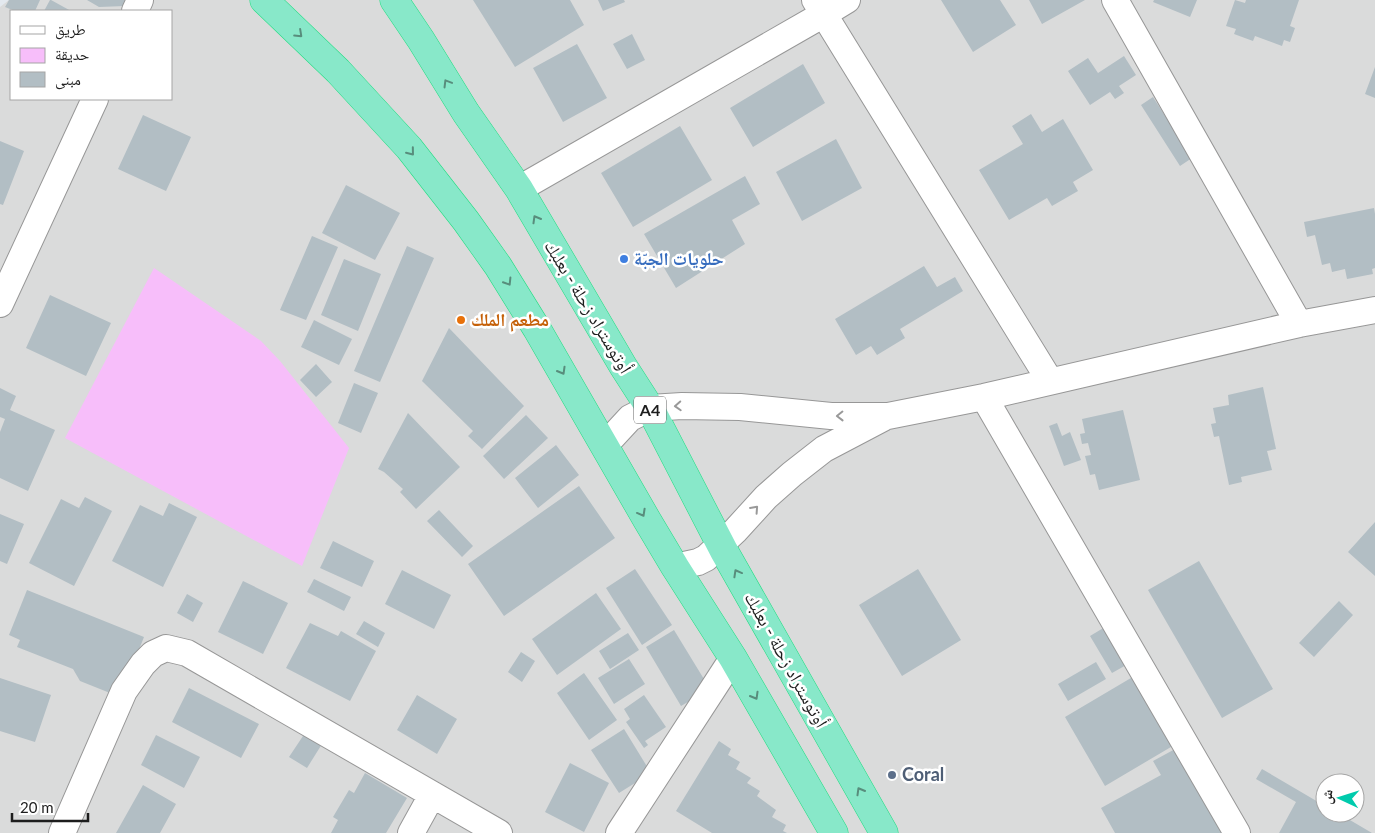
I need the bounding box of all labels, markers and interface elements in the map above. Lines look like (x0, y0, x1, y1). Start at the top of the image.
legend (10, 10, 172, 100)
text: طريق (55, 20, 86, 40)
one-way arrow (294, 28, 303, 37)
text: حديقة (55, 45, 90, 63)
text: مبنى (55, 70, 81, 90)
one-way arrow (444, 79, 454, 88)
one-way arrow (406, 146, 415, 155)
one-way arrow (533, 215, 543, 224)
street label: أوتوستراد زحلة - بعلبك (540, 236, 637, 377)
place label: حلويات الجبّة (634, 247, 724, 270)
marker: حلويات الجبّة (618, 253, 630, 265)
one-way arrow (501, 277, 511, 286)
place label: مطعم الملك (471, 308, 549, 332)
marker: مطعم الملك (455, 314, 467, 326)
one-way arrow (555, 366, 565, 375)
road number: A4 (634, 396, 666, 424)
one-way arrow (673, 401, 681, 412)
one-way arrow (835, 411, 843, 421)
one-way arrow (750, 506, 759, 515)
one-way arrow (636, 507, 646, 516)
one-way arrow (733, 569, 743, 578)
street label: أوتوستراد زحلة - بعلبك (740, 588, 833, 731)
one-way arrow (749, 690, 759, 699)
place label: Coral (902, 763, 944, 785)
marker: Coral (886, 769, 898, 781)
north arrow (1315, 773, 1365, 823)
one-way arrow (856, 787, 866, 796)
text: ش (1318, 789, 1337, 805)
scale bar (12, 790, 89, 822)
text: 20 m (20, 798, 54, 816)

